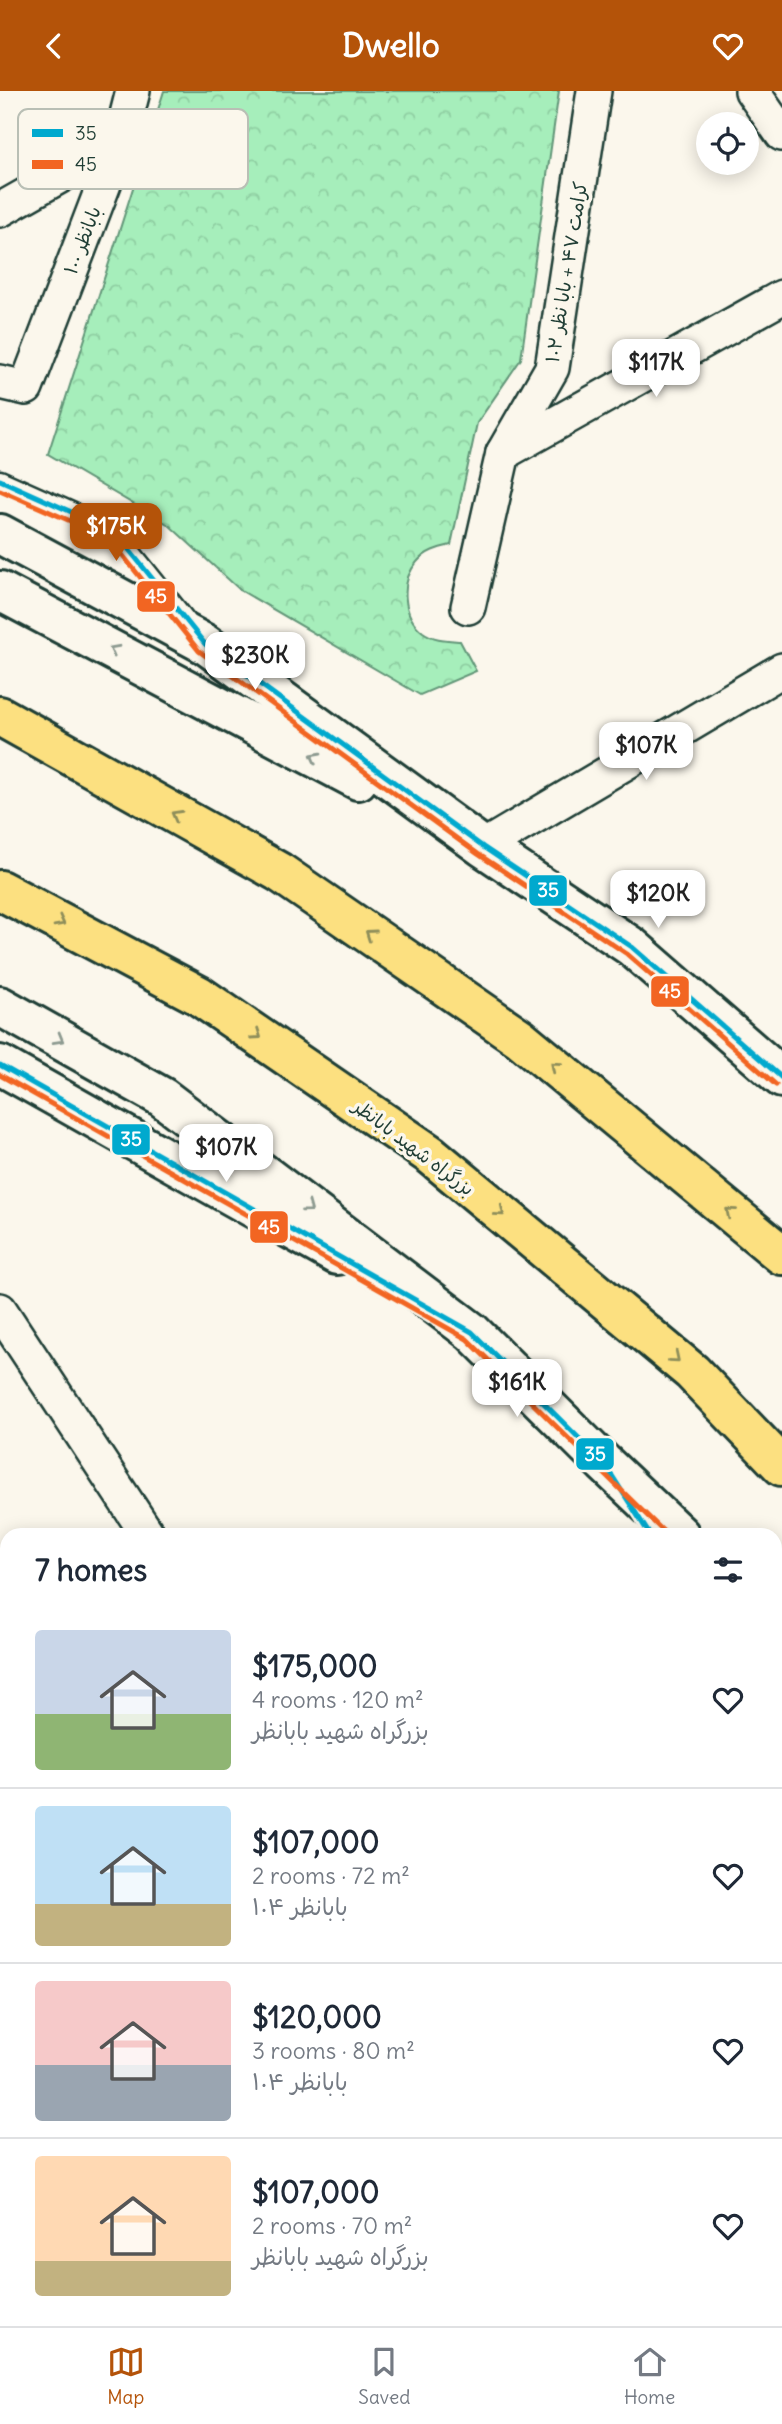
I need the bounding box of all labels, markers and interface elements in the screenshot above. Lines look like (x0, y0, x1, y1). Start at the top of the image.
text: Dwello (342, 25, 440, 66)
icon: back (35, 27, 73, 65)
icon: heart (709, 27, 747, 65)
legend (18, 109, 248, 189)
map controls (696, 112, 759, 175)
button: locate (696, 112, 759, 175)
text: 35 (75, 121, 97, 145)
text: 45 (75, 152, 97, 176)
street label: کرامت ۴۷ + بابا نظر ۱۰۲ (540, 180, 592, 364)
street label: بابانظر ۱۰۰ (58, 203, 106, 277)
pin: $117K (607, 339, 705, 399)
text: $117K (628, 347, 684, 376)
pin: $175K (67, 503, 165, 563)
text: $175K (86, 511, 146, 540)
line badge: 45 (136, 580, 176, 613)
text: 45 (145, 584, 167, 608)
pin: $230K (206, 633, 304, 692)
text: $230K (221, 640, 289, 669)
one-way arrow (109, 645, 121, 659)
pin: $107K (597, 723, 695, 782)
text: $107K (615, 730, 677, 759)
one-way arrow (310, 752, 322, 766)
one-way arrow (171, 810, 184, 823)
pin: $120K (609, 871, 707, 930)
line badge: 35 (528, 874, 568, 907)
text: 35 (537, 878, 559, 902)
text: $120K (626, 878, 690, 907)
one-way arrow (53, 914, 65, 927)
one-way arrow (365, 930, 378, 942)
line badge: 45 (650, 975, 690, 1008)
text: 45 (659, 979, 681, 1003)
one-way arrow (249, 1027, 262, 1040)
one-way arrow (52, 1031, 65, 1044)
one-way arrow (550, 1062, 562, 1075)
street label: بزرگراه شهید بابانظر (347, 1092, 479, 1200)
line badge: 35 (111, 1123, 151, 1156)
pin: $107K (177, 1125, 275, 1184)
text: 35 (120, 1127, 142, 1151)
text: $107K (195, 1132, 257, 1161)
one-way arrow (300, 1200, 313, 1212)
one-way arrow (493, 1204, 505, 1217)
one-way arrow (725, 1208, 738, 1220)
line badge: 45 (249, 1210, 289, 1244)
text: 45 (258, 1215, 280, 1239)
one-way arrow (667, 1350, 680, 1362)
pin: $161K (468, 1359, 566, 1419)
text: $161K (488, 1367, 546, 1396)
line badge: 35 (575, 1437, 615, 1471)
text: 35 (584, 1442, 606, 1466)
text: 7 homes (35, 1551, 147, 1589)
icon: filters (709, 1551, 747, 1589)
text: $175,000 (252, 1647, 378, 1685)
icon: home (91, 1658, 175, 1742)
icon: heart (709, 1681, 747, 1719)
text: 4 rooms · 120 m² (252, 1685, 424, 1714)
text: بزرگراه شهید بابانظر (252, 1716, 429, 1745)
text: $107,000 (252, 1823, 380, 1861)
icon: home (91, 1834, 175, 1918)
icon: heart (709, 1857, 747, 1895)
text: 2 rooms · 72 m² (252, 1861, 410, 1890)
text: بابانظر ۱۰۴ (252, 1892, 348, 1921)
text: $120,000 (252, 1998, 382, 2036)
icon: home (91, 2009, 175, 2093)
icon: heart (709, 2032, 747, 2070)
text: 3 rooms · 80 m² (252, 2036, 415, 2065)
text: بابانظر ۱۰۴ (252, 2067, 348, 2096)
text: $107,000 (252, 2173, 380, 2211)
icon: home (91, 2184, 175, 2268)
icon: heart (709, 2207, 747, 2245)
text: 2 rooms · 70 m² (252, 2211, 412, 2240)
text: بزرگراه شهید بابانظر (252, 2242, 429, 2271)
tab: Map (107, 2343, 145, 2409)
tab: Saved (358, 2343, 410, 2409)
tab: Home (624, 2343, 675, 2409)

